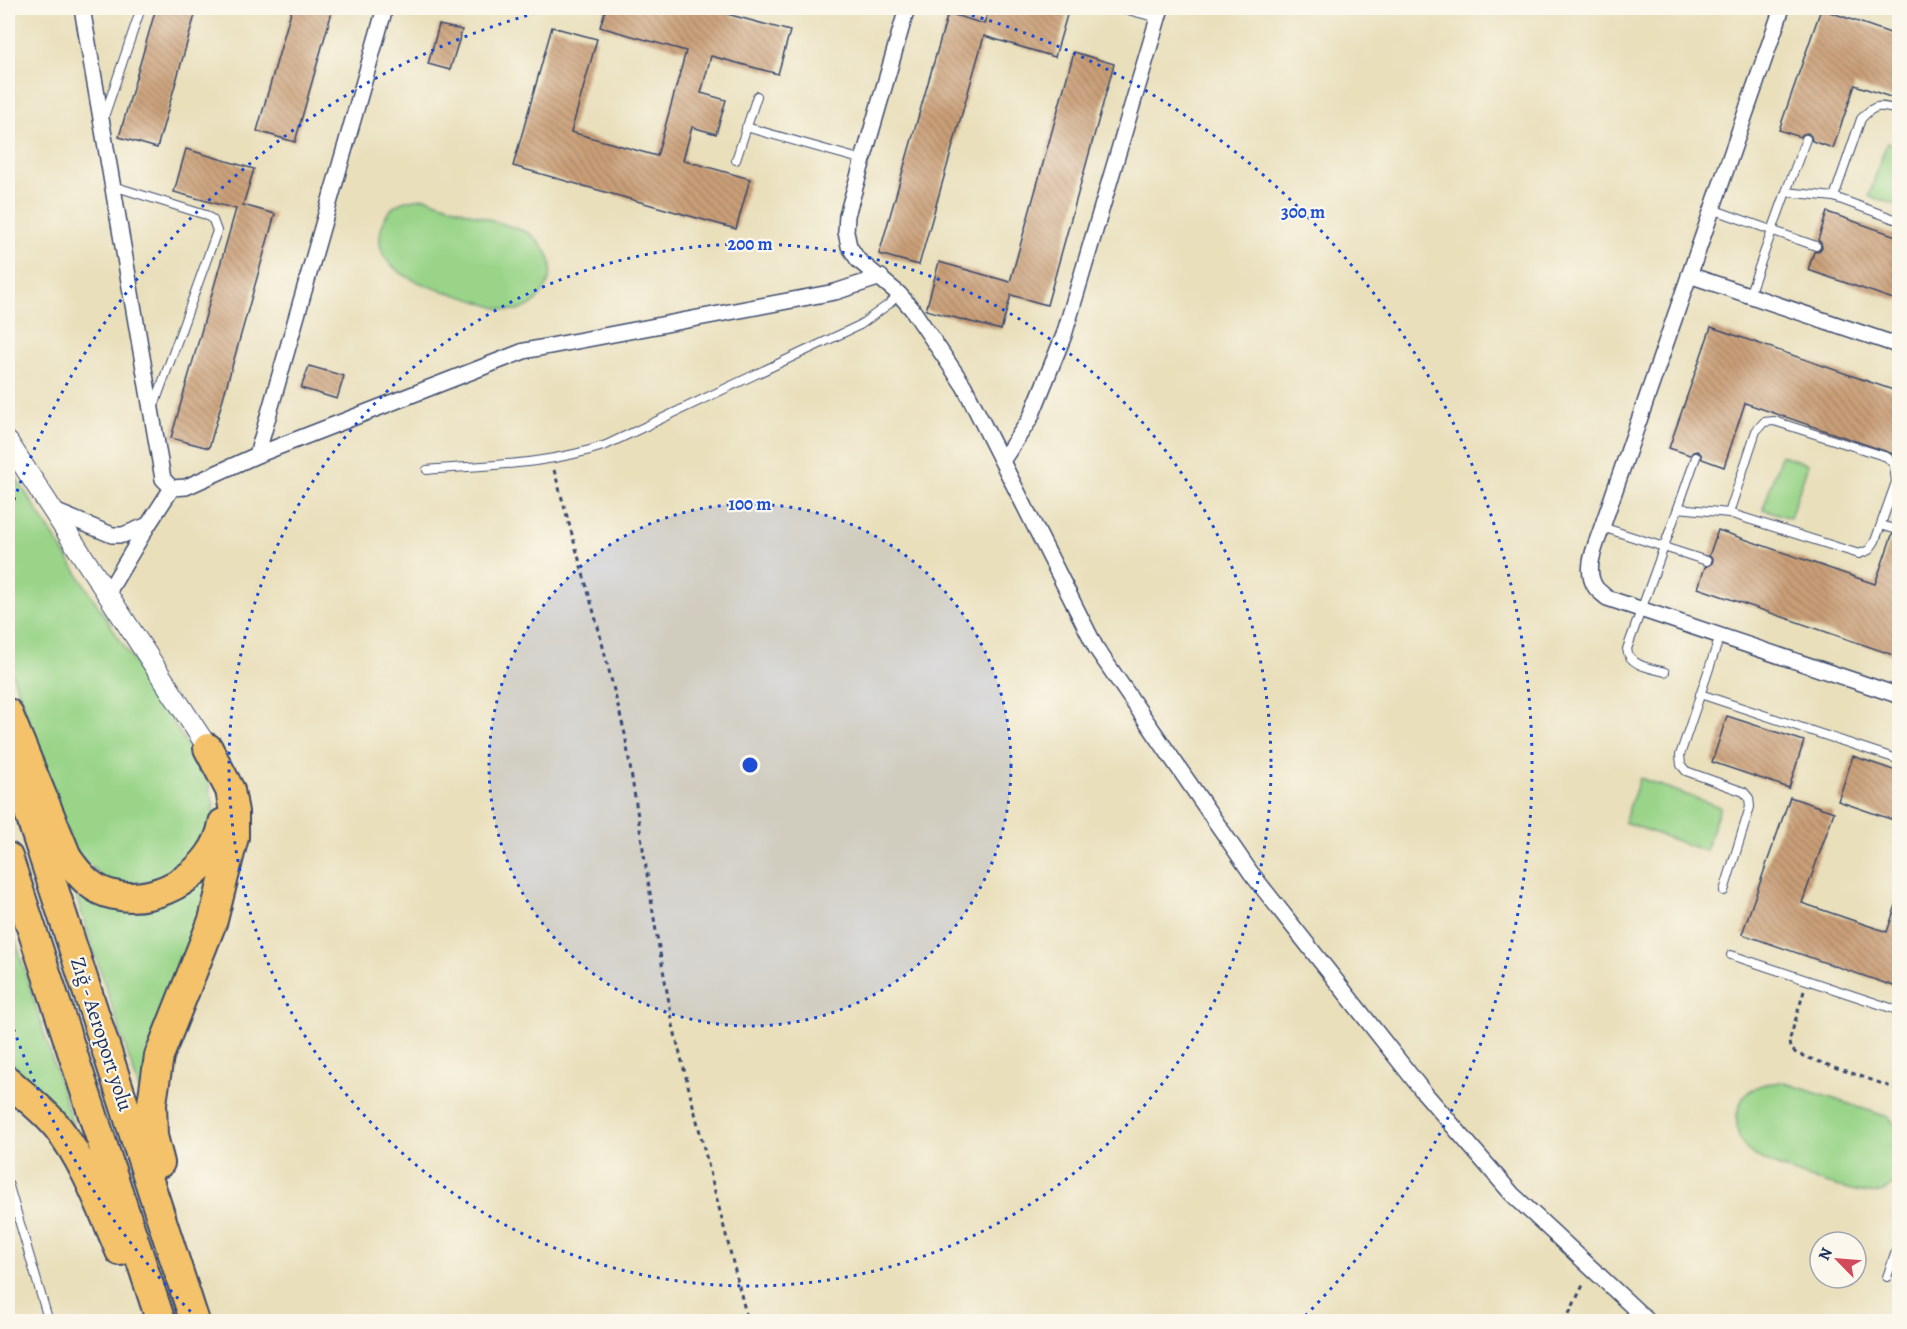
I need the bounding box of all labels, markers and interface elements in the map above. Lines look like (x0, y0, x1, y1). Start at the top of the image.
text: 300 m (1281, 200, 1325, 224)
text: 200 m (727, 232, 773, 256)
text: 100 m (729, 492, 771, 516)
centre of rings (740, 755, 760, 775)
street label: Zığ - Aeroport yolu (64, 954, 140, 1115)
north arrow (1808, 1230, 1868, 1290)
text: N (1813, 1244, 1838, 1264)

